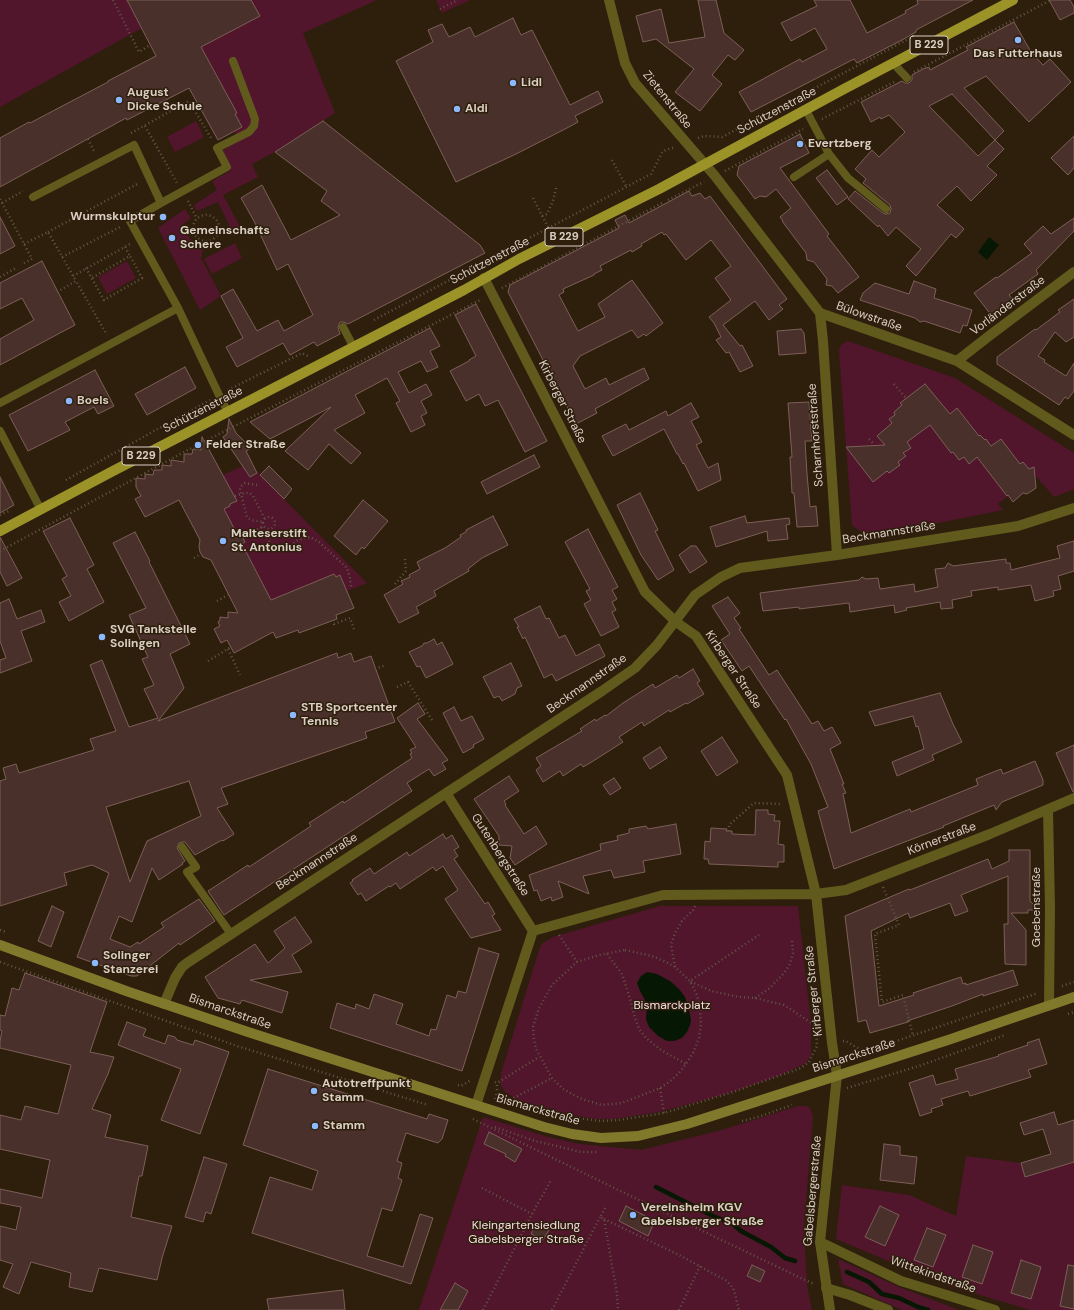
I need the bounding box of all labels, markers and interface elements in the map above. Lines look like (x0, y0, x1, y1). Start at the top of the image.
marker: Das Futterhaus (1013, 35, 1023, 45)
road number: B 229 (910, 36, 948, 54)
place label: Das Futterhaus (973, 47, 1063, 61)
street label: Zietenstraße (639, 68, 695, 132)
place label: Lidl (521, 76, 542, 90)
marker: Lidl (508, 78, 518, 88)
street label: Schützenstraße (735, 84, 819, 138)
place label: August Dicke Schule (127, 86, 202, 114)
marker: August Dicke Schule (114, 95, 124, 105)
place label: Aldi (465, 102, 488, 116)
marker: Aldi (452, 104, 462, 114)
place label: Evertzberg (808, 137, 872, 151)
marker: Evertzberg (795, 139, 805, 149)
place label: Wurmskulptur (70, 210, 155, 224)
marker: Wurmskulptur (158, 212, 168, 222)
place label: Gemeinschafts Schere (180, 224, 270, 252)
road number: B 229 (545, 228, 583, 246)
marker: Gemeinschafts Schere (167, 233, 177, 243)
street label: Schützenstraße (448, 234, 532, 288)
street label: Vorländerstraße (968, 273, 1048, 339)
street label: Bülowstraße (834, 299, 904, 335)
street label: Kirberger Straße (535, 358, 589, 446)
street label: Scharnhorststraße (805, 383, 827, 487)
street label: Schützenstraße (161, 384, 245, 436)
place label: Boels (77, 394, 109, 408)
marker: Boels (64, 396, 74, 406)
place label: Felder Straße (206, 438, 286, 452)
marker: Felder Straße (193, 440, 203, 450)
road number: B 229 (122, 447, 160, 465)
street label: Beckmannstraße (841, 519, 937, 547)
place label: Malteserstift St. Antonius (231, 527, 307, 555)
marker: Malteserstift St. Antonius (218, 536, 228, 546)
place label: SVG Tankstelle Solingen (110, 623, 197, 651)
street label: Kirberger Straße (702, 628, 764, 712)
marker: SVG Tankstelle Solingen (97, 632, 107, 642)
street label: Beckmannstraße (544, 651, 630, 717)
place label: STB Sportcenter Tennis (301, 701, 397, 729)
marker: STB Sportcenter Tennis (288, 710, 298, 720)
street label: Gutenbergstraße (468, 811, 532, 899)
street label: Körnerstraße (906, 819, 978, 859)
street label: Beckmannstraße (274, 830, 360, 894)
street label: Goebenstraße (1030, 867, 1044, 947)
street label: Kirberger Straße (802, 945, 826, 1037)
place label: Solinger Stanzerei (103, 949, 158, 977)
marker: Solinger Stanzerei (90, 958, 100, 968)
street label: Bismarckstraße (187, 991, 273, 1033)
park label: Bismarckplatz (633, 999, 711, 1013)
street label: Bismarckstraße (811, 1036, 897, 1076)
place label: Autotreffpunkt Stamm (322, 1077, 411, 1105)
marker: Autotreffpunkt Stamm (309, 1086, 319, 1096)
street label: Bismarckstraße (495, 1091, 581, 1129)
place label: Stamm (323, 1119, 365, 1133)
marker: Stamm (310, 1121, 320, 1131)
street label: Gabelsbergerstraße (801, 1135, 825, 1247)
place label: Vereinsheim KGV Gabelsberger Straße (641, 1201, 764, 1229)
marker: Vereinsheim KGV Gabelsberger Straße (628, 1210, 638, 1220)
park label: Kleingartensiedlung Gabelsberger Straße (468, 1219, 584, 1247)
street label: Wittekindstraße (888, 1254, 978, 1296)

